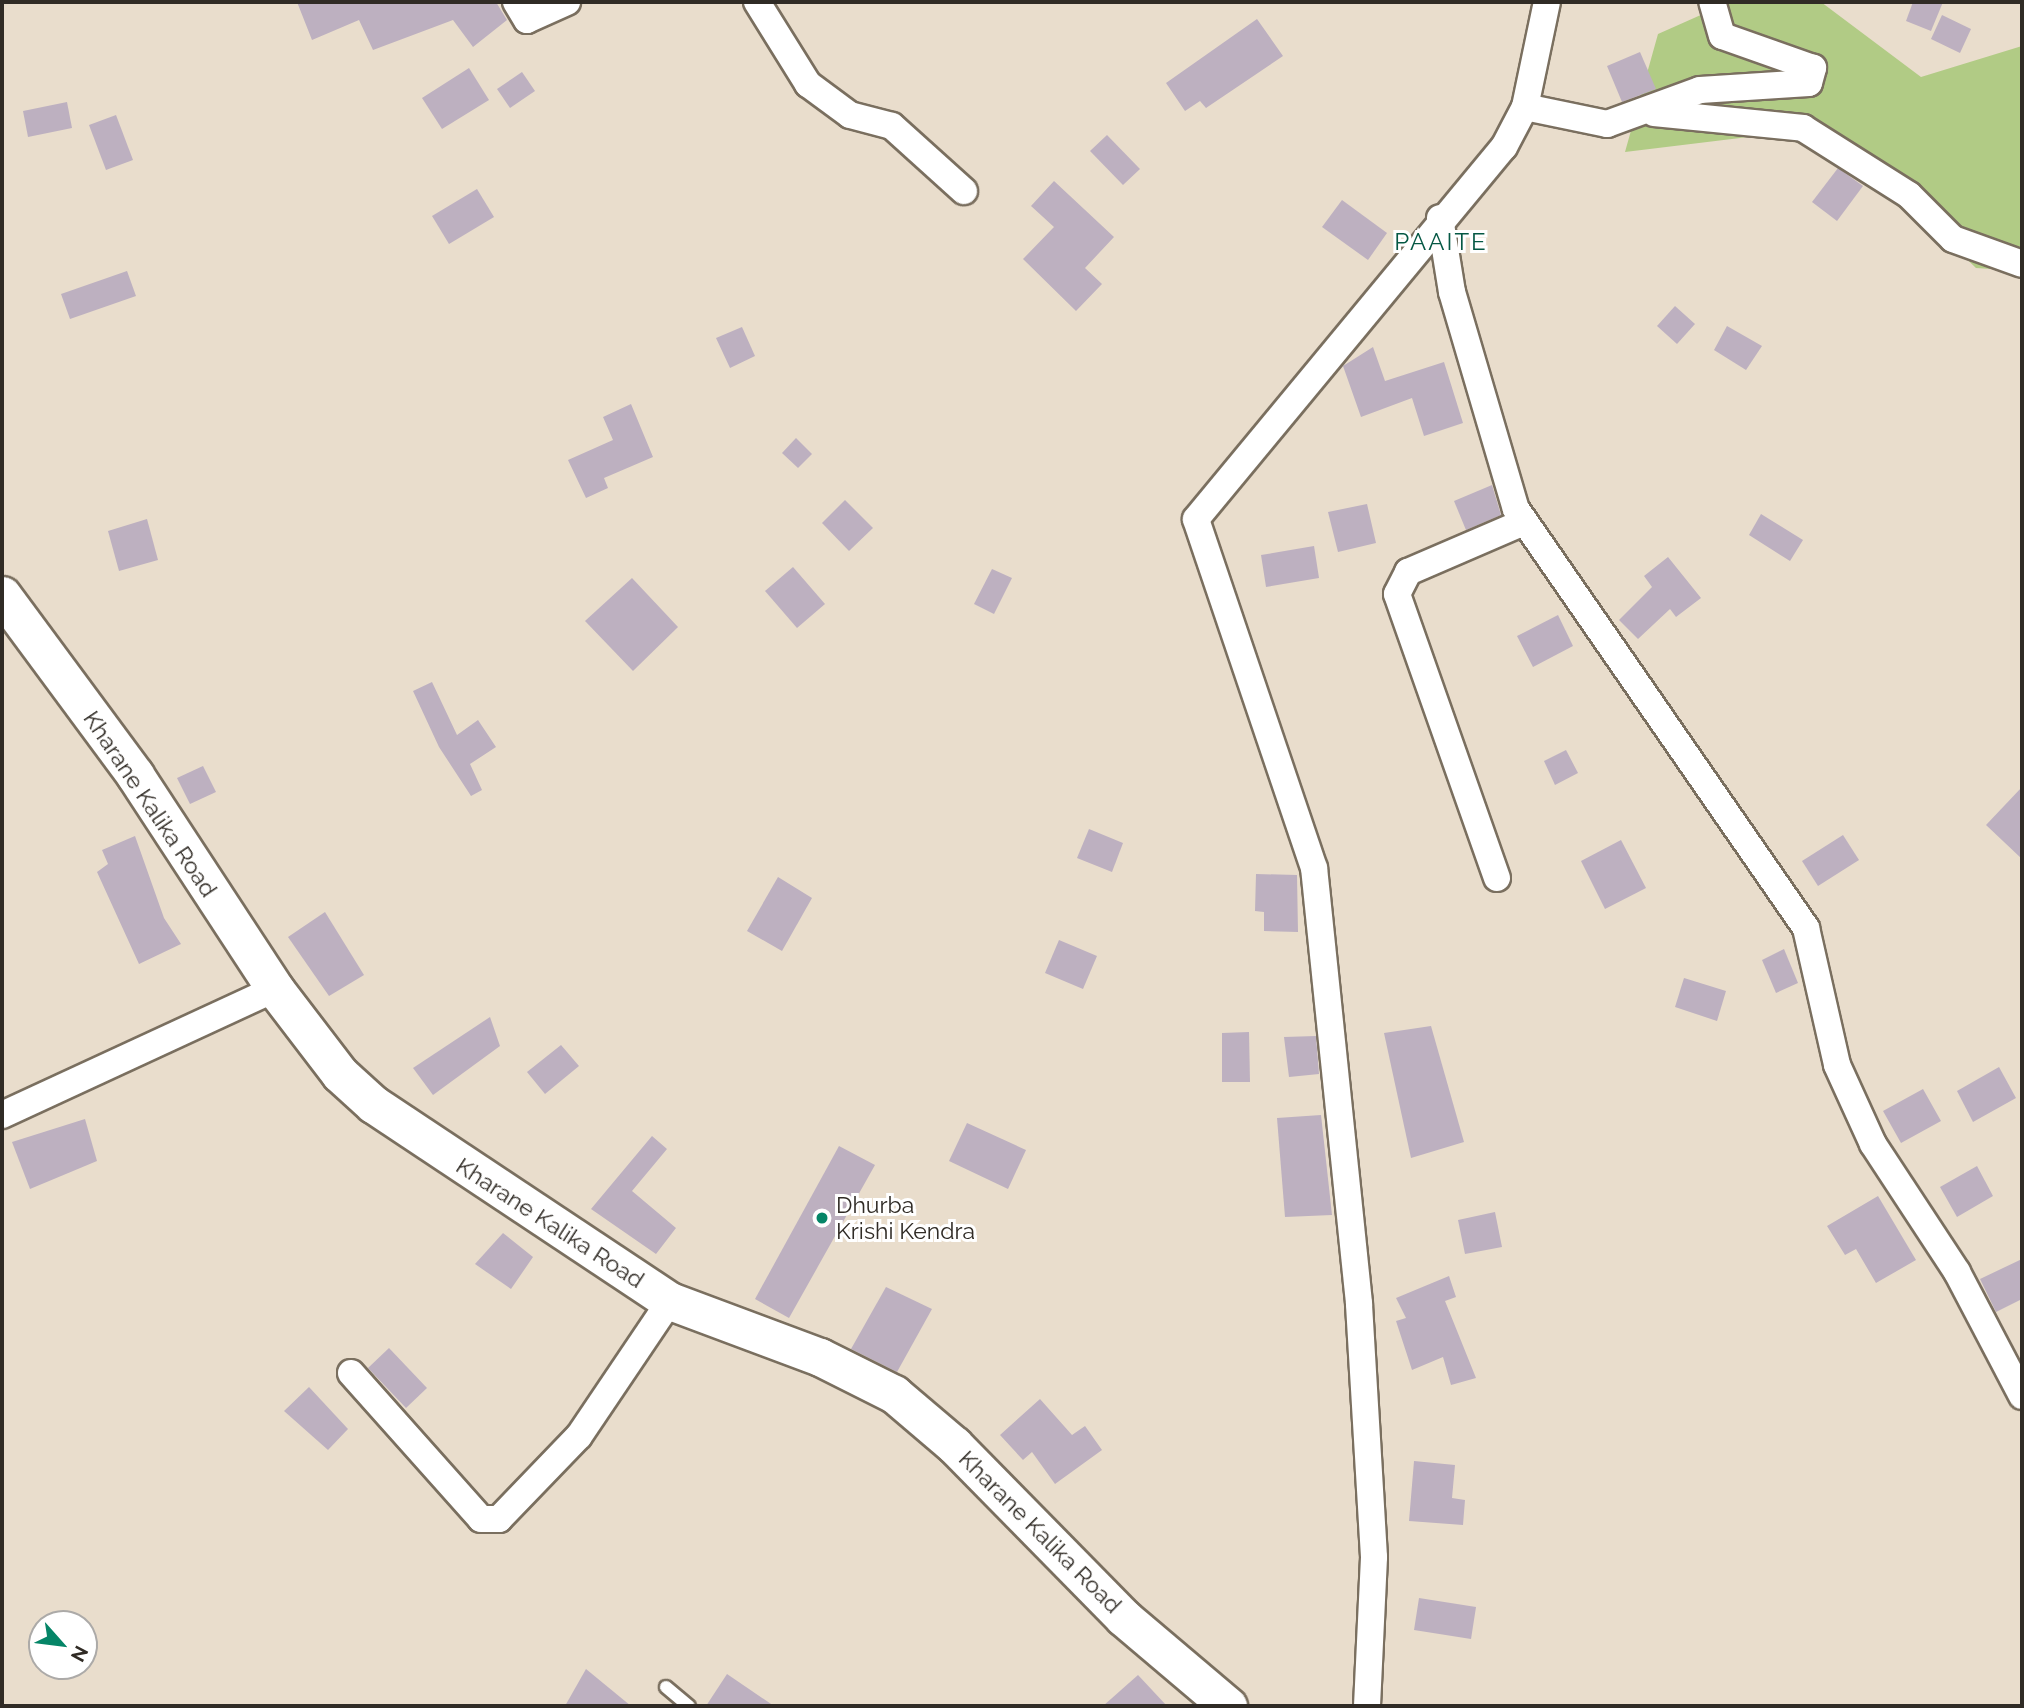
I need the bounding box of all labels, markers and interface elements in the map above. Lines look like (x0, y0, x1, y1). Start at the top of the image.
district label: PAAITE (1395, 228, 1487, 256)
street label: Kharane Kalika Road (78, 706, 222, 902)
street label: Kharane Kalika Road (451, 1152, 649, 1294)
place label: Dhurba Krishi Kendra (836, 1191, 975, 1245)
marker: Dhurba Krishi Kendra (814, 1210, 830, 1226)
street label: Kharane Kalika Road (953, 1445, 1127, 1619)
north arrow (28, 1610, 98, 1680)
text: N (67, 1642, 93, 1665)

